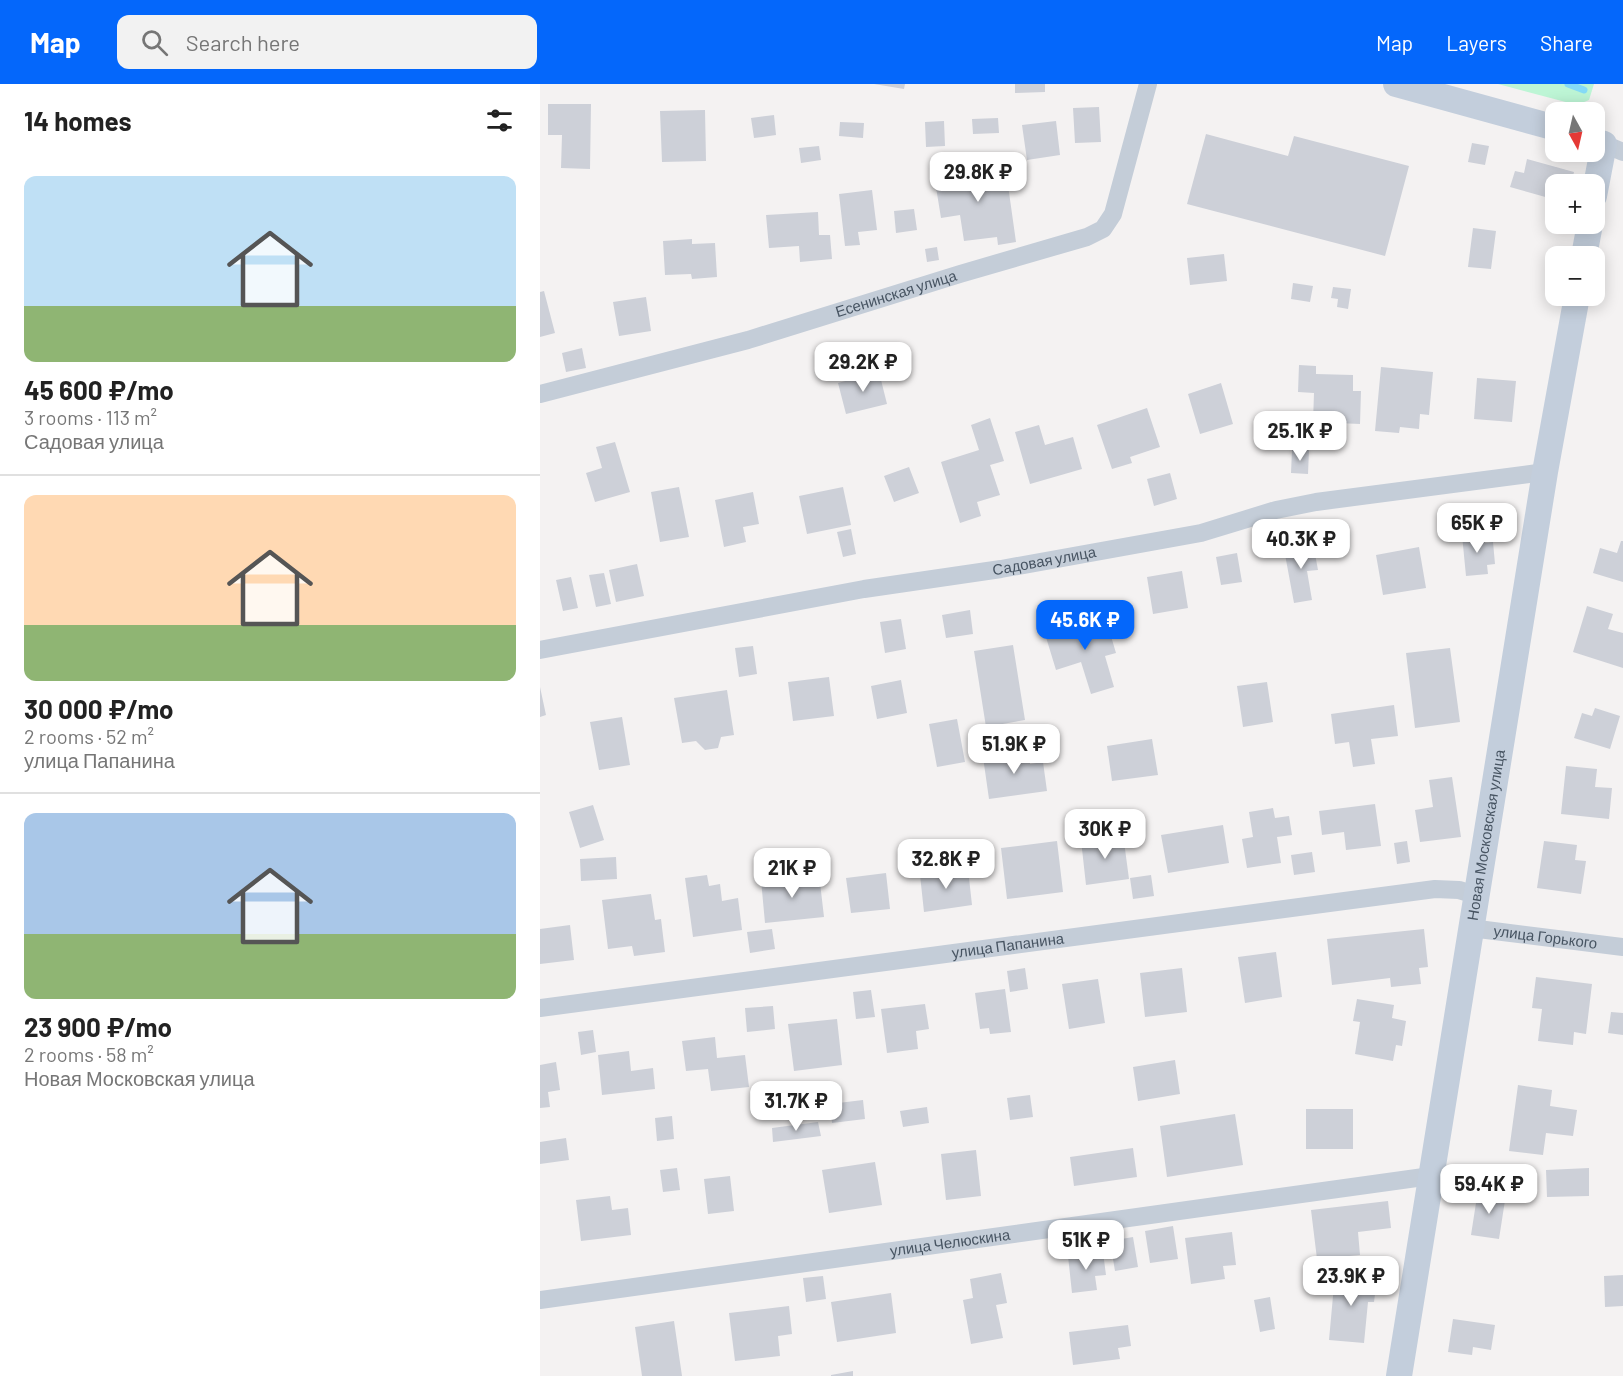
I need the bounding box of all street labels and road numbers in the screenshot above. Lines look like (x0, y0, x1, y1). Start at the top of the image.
street label: Есенинская улица (833, 265, 959, 320)
street label: Садовая улица (991, 542, 1098, 578)
street label: Новая Московская улица (1463, 747, 1508, 922)
street label: улица Горького (1493, 921, 1599, 952)
street label: улица Папанина (950, 928, 1066, 961)
street label: улица Челюскина (889, 1225, 1012, 1259)

